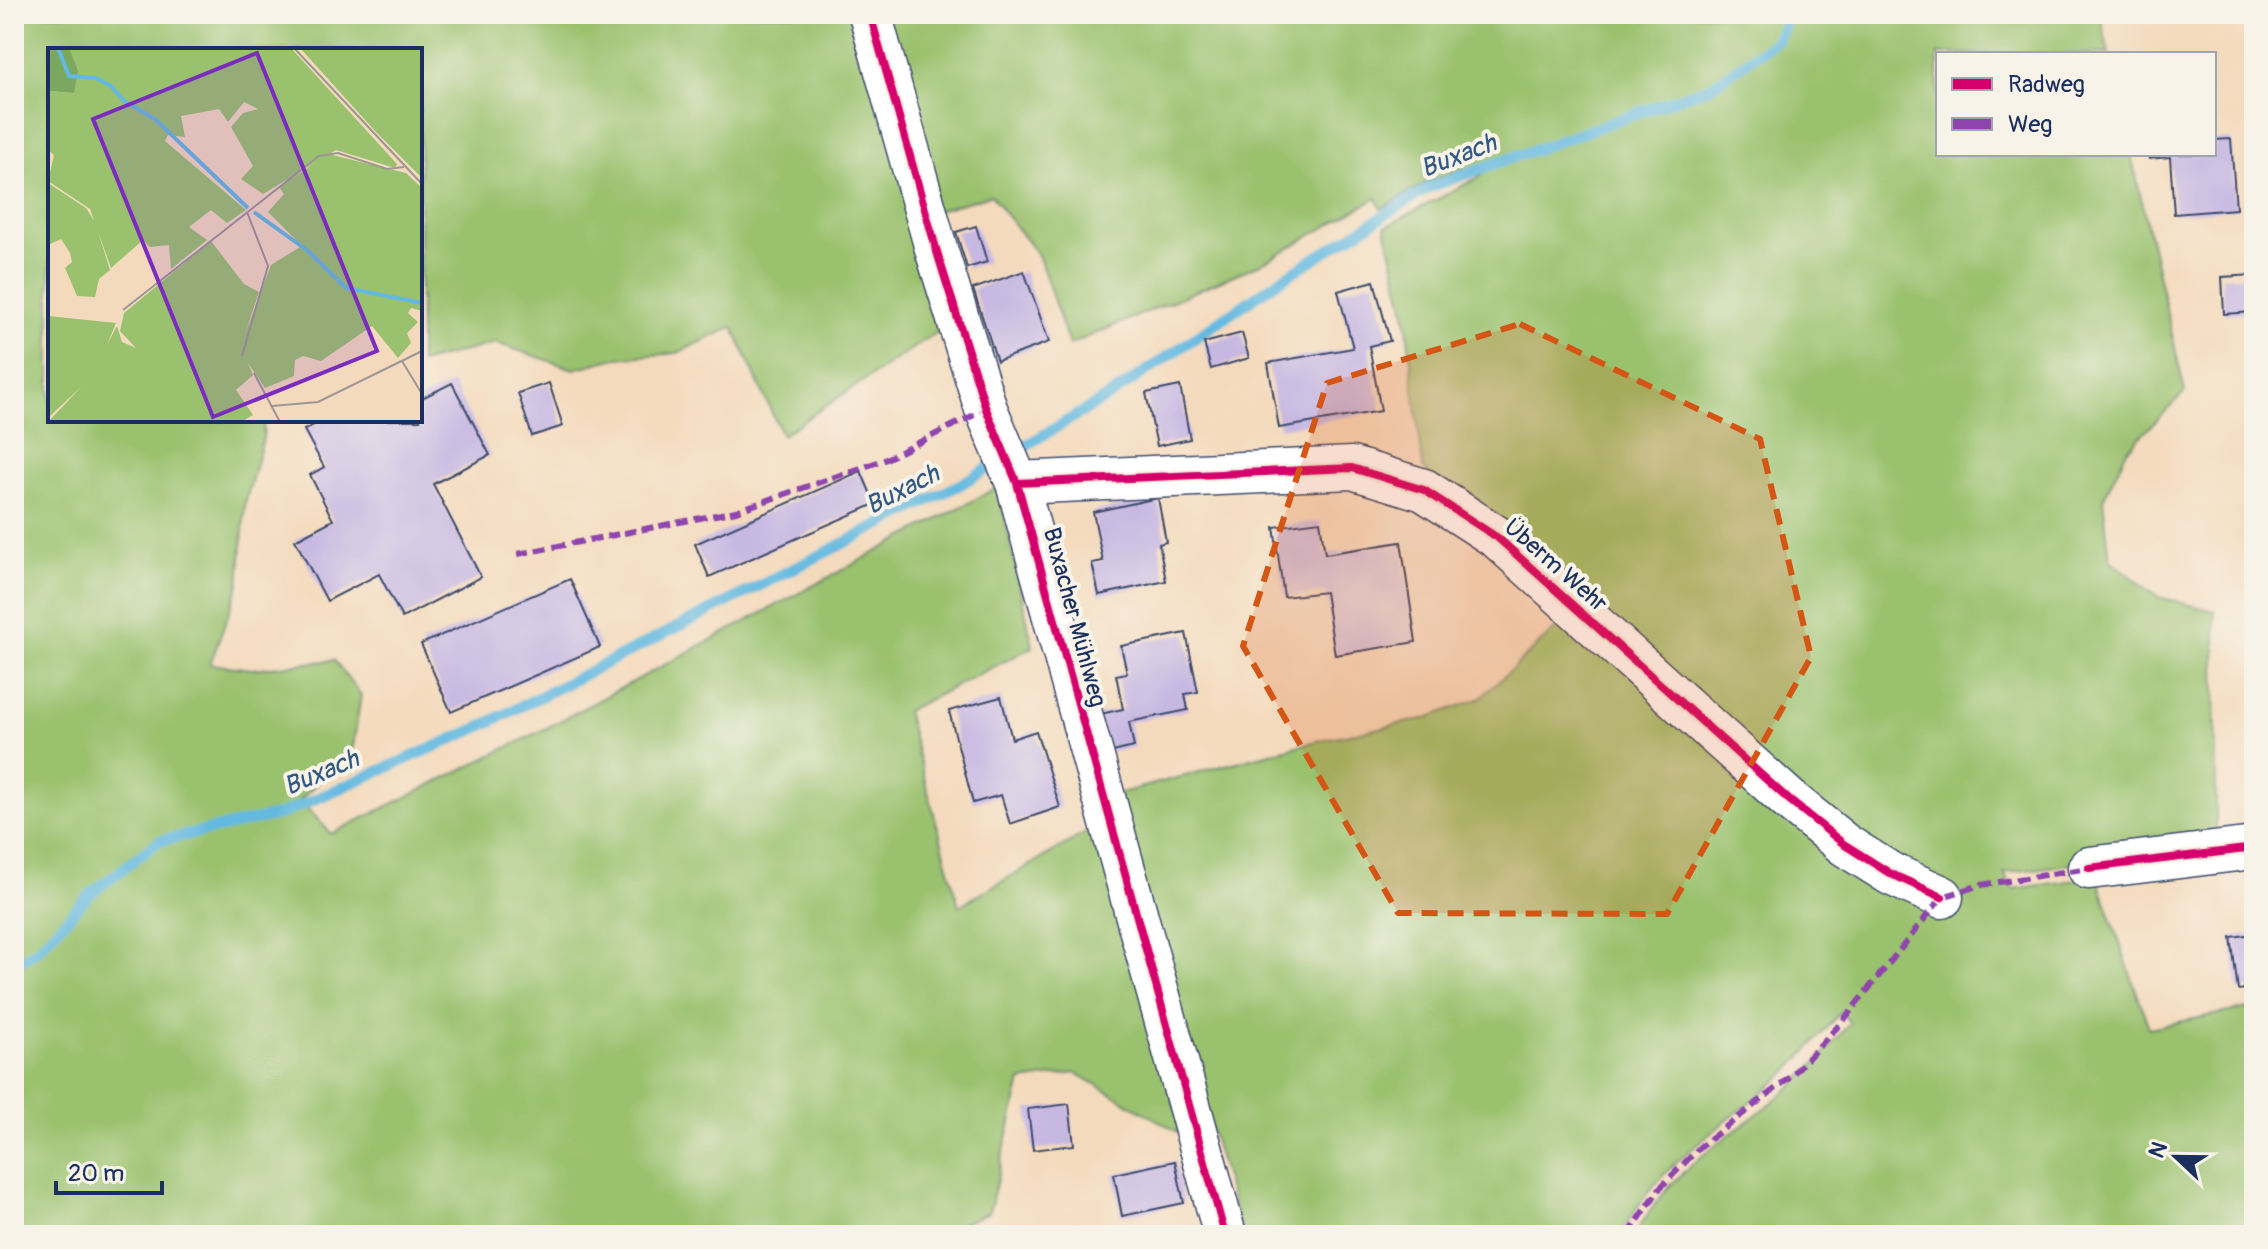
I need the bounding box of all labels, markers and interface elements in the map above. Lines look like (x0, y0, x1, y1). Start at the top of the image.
inset map (48, 48, 422, 422)
legend (1936, 52, 2216, 156)
text: Radweg (2008, 70, 2085, 99)
text: Weg (2008, 110, 2052, 139)
water label: Buxach (1416, 126, 1502, 185)
water label: Buxach (860, 457, 946, 522)
street label: Überm Wehr (1498, 513, 1613, 618)
street label: Buxacher Mühlweg (1037, 524, 1112, 710)
water label: Buxach (279, 742, 365, 803)
north arrow (2136, 1117, 2216, 1197)
text: N (2143, 1138, 2174, 1162)
scale bar (56, 1145, 162, 1195)
text: 20 m (68, 1159, 124, 1188)

